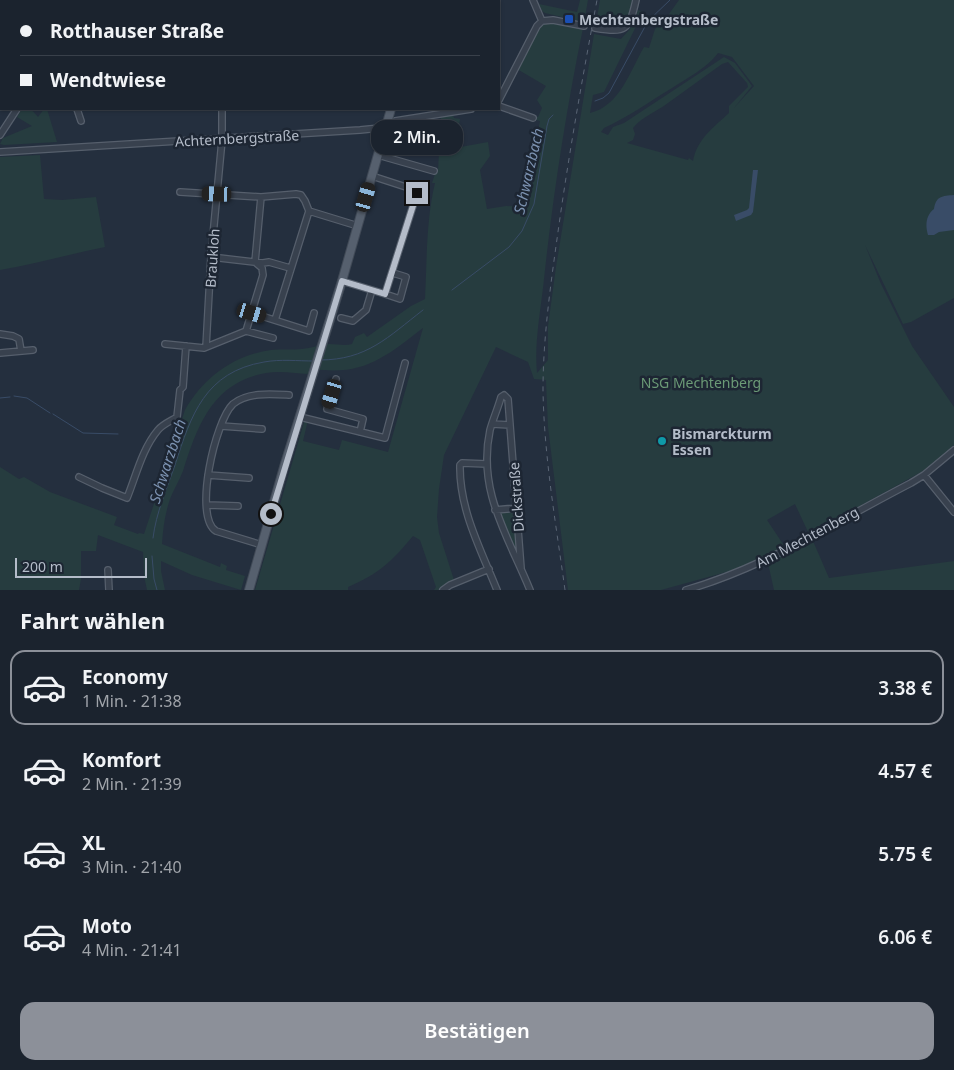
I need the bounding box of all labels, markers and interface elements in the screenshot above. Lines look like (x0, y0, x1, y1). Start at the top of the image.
place label: Mechtenbergstraße (579, 10, 718, 29)
marker: Mechtenbergstraße (563, 13, 575, 25)
text: Rotthauser Straße (50, 18, 224, 44)
text: Wendtwiese (50, 67, 166, 93)
callout: 2 Min. (371, 120, 463, 156)
street label: Achternbergstraße (174, 125, 300, 151)
text: 2 Min. (393, 126, 441, 148)
water label: Schwarzbach (508, 126, 548, 216)
car (354, 181, 377, 213)
route end (406, 182, 428, 204)
car (201, 186, 232, 202)
street label: Braukloh (200, 228, 224, 288)
car (235, 301, 268, 325)
park label: NSG Mechtenberg (641, 373, 761, 392)
car (320, 377, 343, 411)
water label: Schwarzbach (144, 416, 190, 506)
place label: Bismarckturm Essen (672, 424, 772, 459)
marker: Bismarckturm Essen (656, 435, 668, 447)
street label: Dickstraße (504, 461, 528, 533)
street label: Am Mechtenberg (752, 502, 862, 572)
route start (260, 503, 282, 525)
scale bar (15, 555, 148, 578)
text: 200 m (22, 557, 63, 576)
text: Fahrt wählen (20, 605, 165, 635)
text: Economy (82, 664, 168, 690)
icon: car (22, 665, 67, 710)
text: 3.38 € (878, 675, 932, 701)
text: 1 Min. · 21:38 (82, 690, 182, 712)
text: Komfort (82, 747, 161, 773)
icon: car (22, 748, 67, 793)
text: 4.57 € (878, 758, 932, 784)
text: 2 Min. · 21:39 (82, 773, 182, 795)
text: XL (82, 830, 105, 856)
icon: car (22, 831, 67, 876)
text: 5.75 € (878, 841, 932, 867)
text: 3 Min. · 21:40 (82, 856, 182, 878)
text: Moto (82, 913, 132, 939)
icon: car (22, 914, 67, 959)
text: 6.06 € (878, 924, 932, 950)
text: 4 Min. · 21:41 (82, 939, 182, 961)
button: Bestätigen (20, 1002, 934, 1060)

